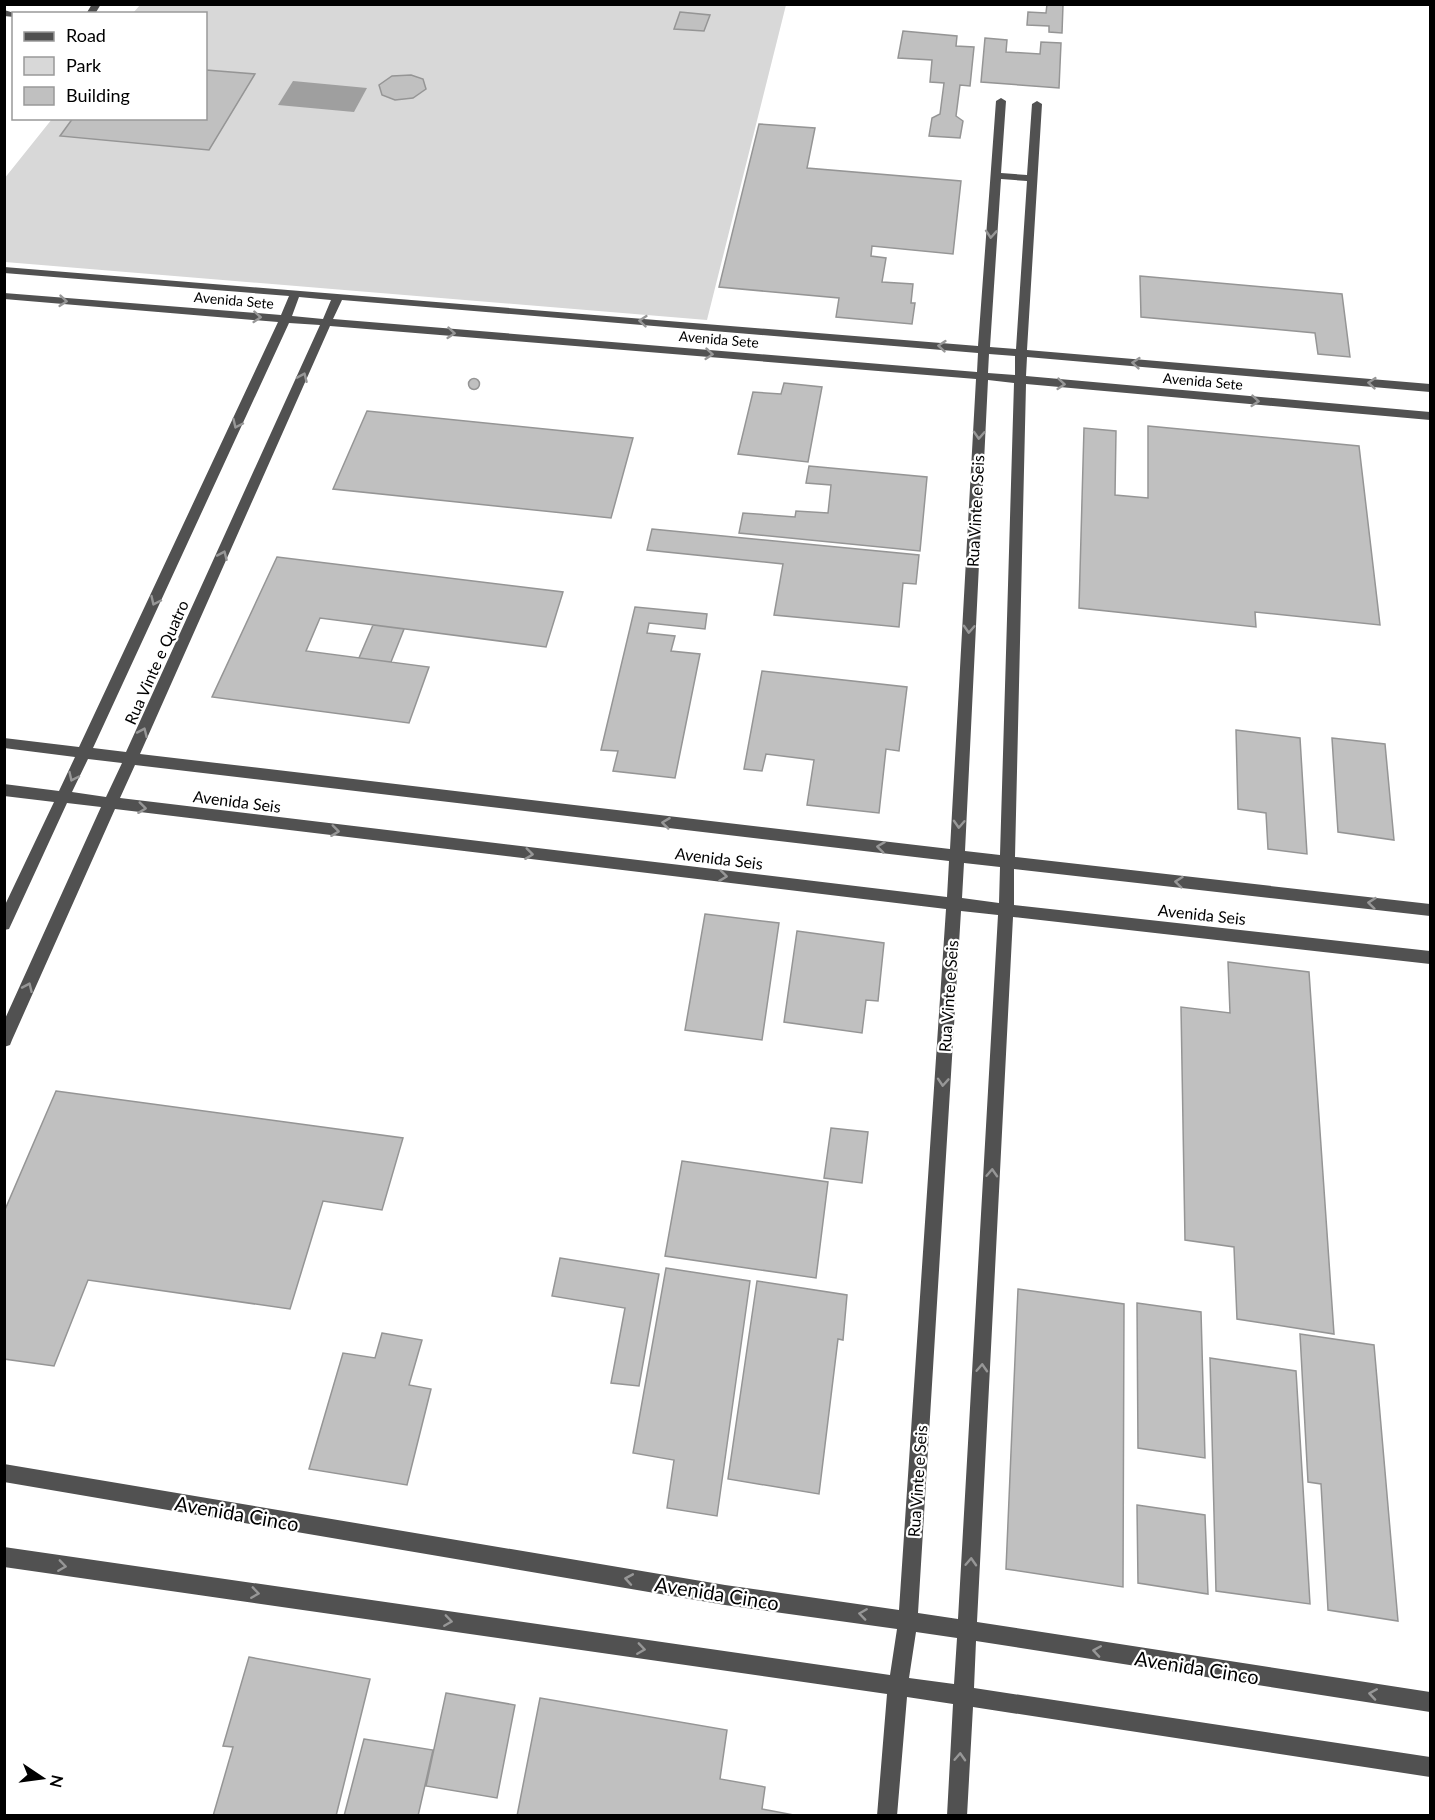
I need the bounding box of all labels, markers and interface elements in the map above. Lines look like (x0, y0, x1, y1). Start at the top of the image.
legend (12, 12, 207, 120)
text: Road (66, 24, 106, 46)
text: Park (66, 54, 102, 76)
text: Building (66, 84, 130, 106)
one-way arrow (985, 230, 998, 239)
street label: Avenida Sete (193, 288, 275, 312)
one-way arrow (58, 294, 67, 307)
one-way arrow (253, 310, 262, 323)
one-way arrow (638, 315, 647, 328)
one-way arrow (447, 326, 456, 339)
street label: Avenida Sete (678, 327, 760, 351)
one-way arrow (937, 340, 946, 353)
one-way arrow (704, 347, 713, 360)
one-way arrow (1132, 357, 1141, 370)
street label: Avenida Sete (1162, 369, 1244, 393)
one-way arrow (296, 372, 308, 383)
one-way arrow (1056, 377, 1065, 390)
one-way arrow (1368, 377, 1377, 390)
one-way arrow (1250, 394, 1260, 407)
one-way arrow (232, 417, 244, 428)
one-way arrow (972, 430, 985, 439)
street label: Rua Vinte e Seis (963, 454, 987, 568)
one-way arrow (216, 550, 228, 561)
one-way arrow (150, 594, 162, 605)
street label: Rua Vinte e Quatro (120, 597, 192, 727)
one-way arrow (962, 625, 975, 634)
one-way arrow (135, 728, 147, 739)
one-way arrow (68, 771, 80, 782)
street label: Avenida Seis (192, 786, 282, 816)
one-way arrow (137, 801, 146, 814)
one-way arrow (661, 817, 671, 830)
one-way arrow (953, 820, 966, 829)
one-way arrow (331, 824, 340, 837)
one-way arrow (876, 842, 885, 854)
street label: Avenida Seis (674, 843, 764, 873)
one-way arrow (524, 847, 533, 859)
one-way arrow (718, 870, 727, 882)
one-way arrow (1174, 876, 1183, 889)
one-way arrow (1368, 898, 1377, 910)
street label: Avenida Seis (1157, 900, 1247, 928)
street label: Rua Vinte e Seis (935, 939, 961, 1053)
one-way arrow (21, 982, 33, 993)
one-way arrow (936, 1077, 949, 1086)
one-way arrow (985, 1168, 998, 1177)
one-way arrow (975, 1363, 988, 1372)
street label: Rua Vinte e Seis (904, 1424, 930, 1538)
street label: Avenida Cinco (173, 1490, 301, 1536)
one-way arrow (965, 1558, 978, 1567)
one-way arrow (58, 1559, 67, 1571)
street label: Avenida Cinco (653, 1571, 781, 1615)
one-way arrow (624, 1573, 634, 1586)
one-way arrow (251, 1587, 260, 1599)
one-way arrow (858, 1609, 867, 1621)
one-way arrow (444, 1615, 453, 1627)
one-way arrow (637, 1642, 646, 1654)
one-way arrow (1092, 1645, 1102, 1658)
street label: Avenida Cinco (1133, 1645, 1261, 1689)
one-way arrow (1368, 1688, 1377, 1700)
north arrow (12, 1748, 72, 1808)
one-way arrow (953, 1753, 966, 1762)
text: N (46, 1773, 68, 1790)

